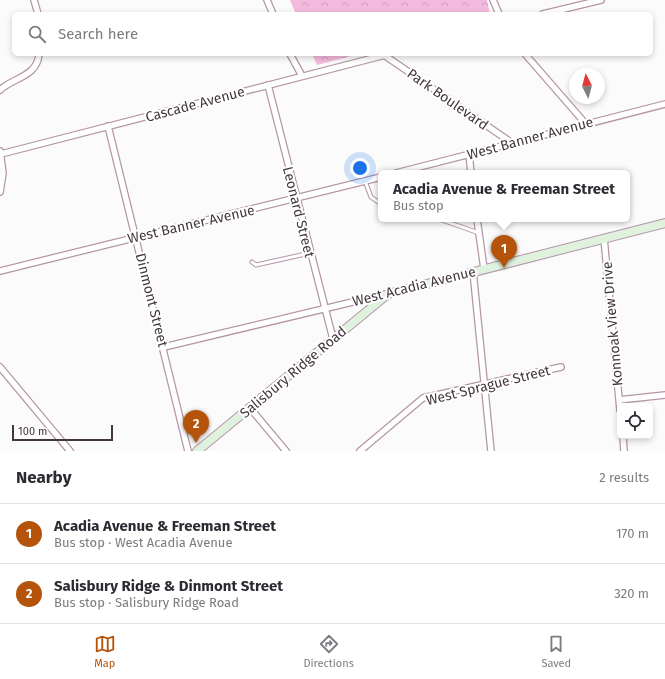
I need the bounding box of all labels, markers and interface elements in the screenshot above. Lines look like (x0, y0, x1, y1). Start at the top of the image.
search box (12, 12, 653, 56)
icon: search (26, 23, 48, 45)
text: Search here (58, 25, 138, 43)
street label: Park Boulevard (404, 65, 492, 134)
north arrow (569, 68, 605, 104)
street label: Cascade Avenue (144, 83, 247, 126)
street label: West Banner Avenue (465, 113, 595, 164)
your location (350, 158, 370, 178)
street label: Leonard Street (279, 165, 318, 260)
popup (378, 170, 630, 222)
text: Acadia Avenue & Freeman Street (393, 180, 615, 198)
text: Bus stop (393, 198, 444, 213)
street label: West Banner Avenue (126, 202, 256, 247)
pin: 1 (491, 235, 517, 268)
street label: Dinmont Street (132, 251, 172, 350)
street label: Konnoak View Drive (599, 261, 626, 387)
street label: West Acadia Avenue (351, 263, 478, 310)
street label: Salisbury Ridge Road (237, 323, 350, 422)
street label: West Sprague Street (424, 362, 553, 409)
map controls (617, 403, 653, 439)
button: locate (617, 403, 653, 439)
pin: 2 (183, 410, 209, 443)
scale bar (12, 423, 113, 442)
text: 100 m (18, 425, 47, 438)
text: Nearby (16, 467, 71, 488)
text: 2 results (599, 470, 649, 485)
text: Acadia Avenue & Freeman Street (54, 517, 276, 535)
text: 1 (26, 526, 32, 541)
text: 170 m (616, 526, 649, 541)
text: Bus stop · West Acadia Avenue (54, 535, 233, 550)
text: Salisbury Ridge & Dinmont Street (54, 577, 283, 595)
text: 2 (26, 586, 32, 601)
text: 320 m (614, 586, 649, 601)
text: Bus stop · Salisbury Ridge Road (54, 595, 239, 610)
tab: Map (94, 633, 116, 670)
tab: Directions (303, 633, 354, 670)
tab: Saved (541, 633, 571, 670)

